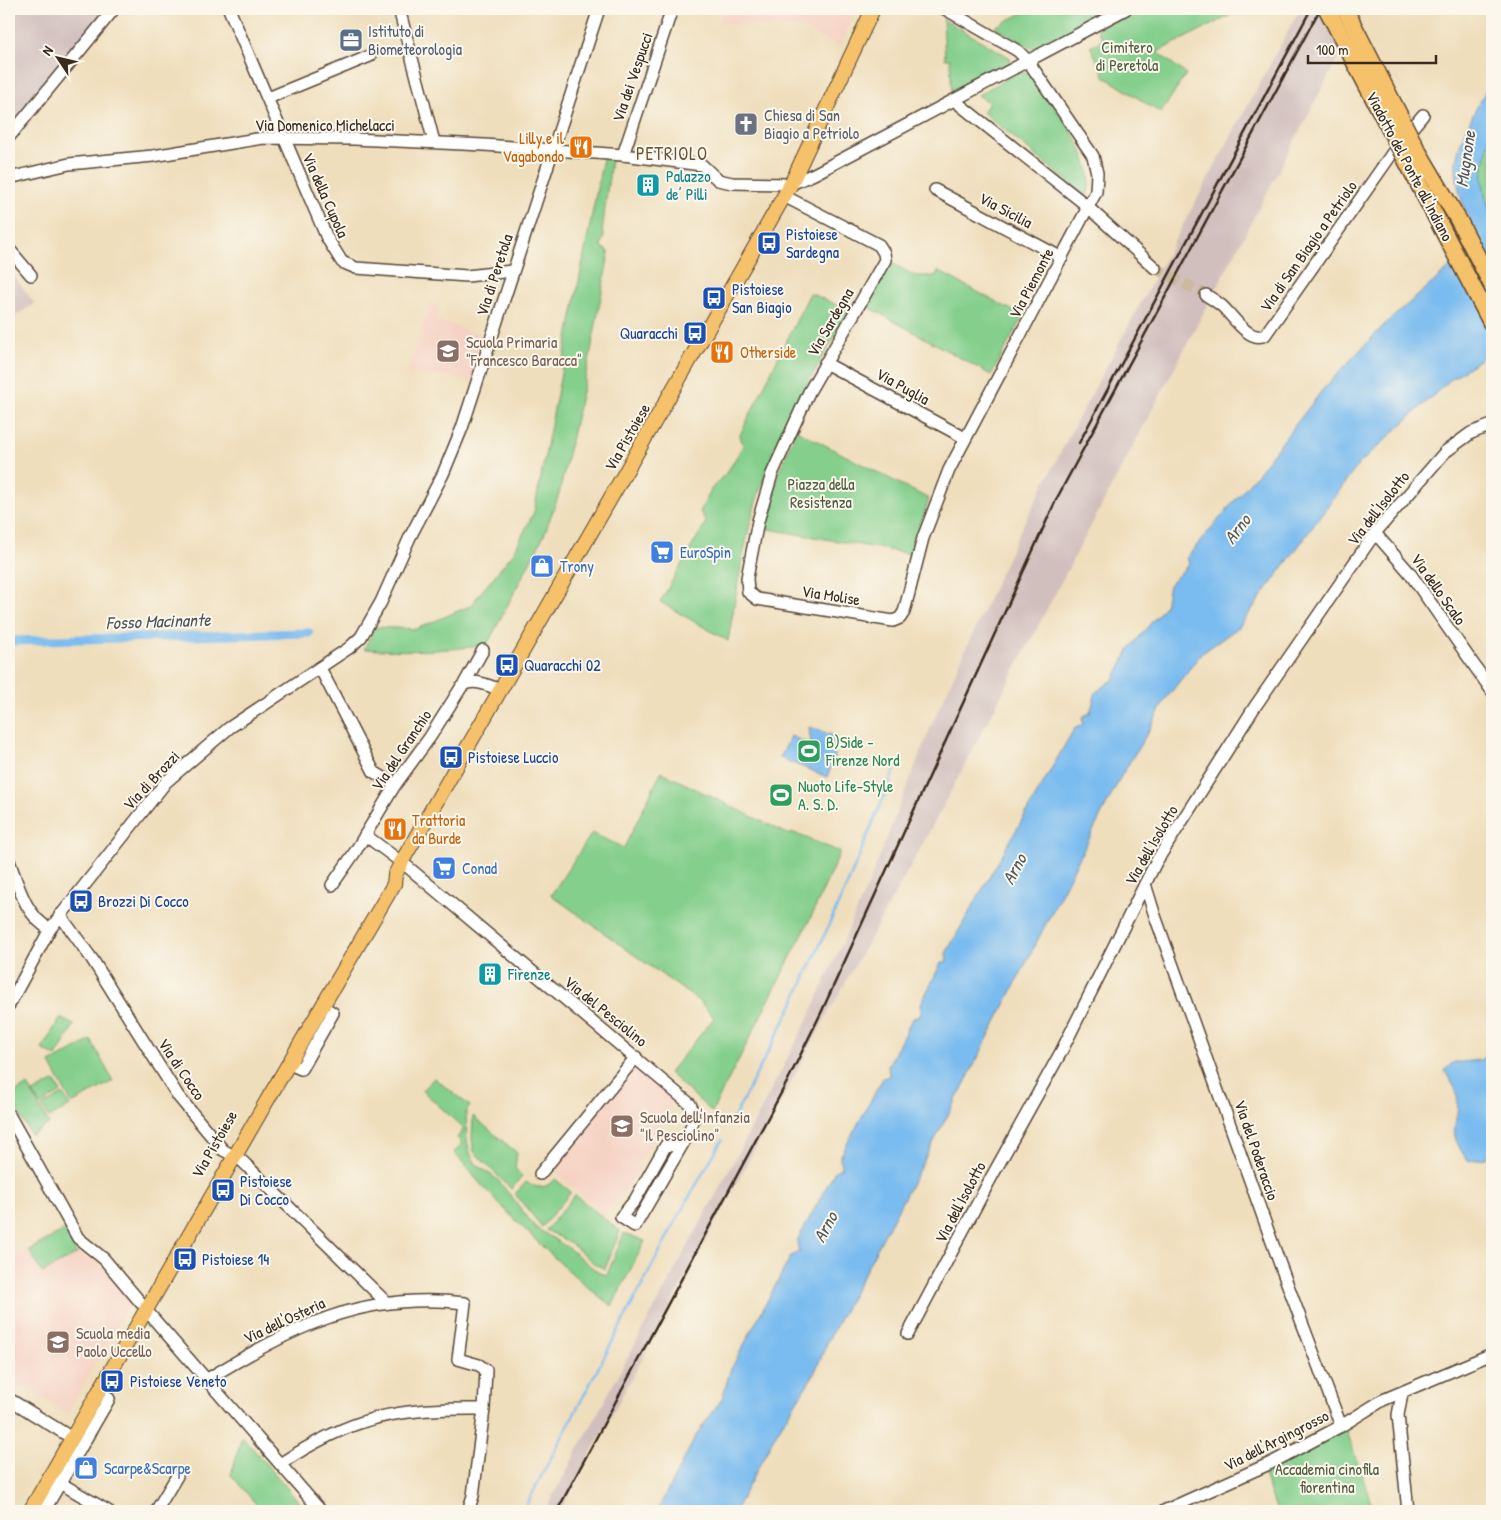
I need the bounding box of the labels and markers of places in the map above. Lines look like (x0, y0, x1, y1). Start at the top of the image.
place label: Istituto di Biometeorologia (368, 20, 462, 60)
office icon: Istituto di Biometeorologia (338, 27, 364, 53)
place label: Chiesa di San Biagio a Petriolo (764, 104, 860, 144)
church icon: Chiesa di San Biagio a Petriolo (733, 111, 759, 137)
place label: Lilly e il Vagabondo (502, 127, 565, 167)
restaurant icon: Lilly e il Vagabondo (568, 134, 594, 160)
place label: Palazzo de’ Pilli (666, 165, 711, 205)
building icon: Palazzo de’ Pilli (635, 172, 661, 198)
place label: Pistoiese Sardegna (786, 223, 839, 263)
bus stop icon: Pistoiese Sardegna (756, 230, 782, 256)
place label: Pistoiese San Biagio (732, 278, 792, 318)
bus stop icon: Pistoiese San Biagio (701, 285, 727, 311)
bus stop icon: Quaracchi (682, 320, 708, 346)
place label: Quaracchi (620, 322, 678, 344)
place label: Scuola Primaria "Francesco Baracca" (466, 331, 582, 371)
school or university icon: Scuola Primaria "Francesco Baracca" (435, 338, 461, 364)
restaurant icon: Otherside (709, 339, 735, 365)
place label: Otherside (740, 341, 797, 363)
supermarket icon: EuroSpin (649, 539, 675, 565)
place label: EuroSpin (680, 541, 731, 563)
shop icon: Trony (529, 553, 555, 579)
place label: Trony (560, 555, 594, 577)
bus stop icon: Quaracchi 02 (494, 652, 520, 678)
place label: Quaracchi 02 (524, 654, 601, 676)
place label: B)Side - Firenze Nord (825, 731, 900, 771)
sports icon: B)Side - Firenze Nord (796, 738, 822, 764)
bus stop icon: Pistoiese Luccio (438, 744, 464, 770)
place label: Pistoiese Luccio (468, 746, 559, 768)
place label: Nuoto Life-Style A. S. D. (798, 775, 894, 815)
sports icon: Nuoto Life-Style A. S. D. (768, 782, 794, 808)
place label: Trattoria da Burde (412, 809, 465, 849)
restaurant icon: Trattoria da Burde (382, 816, 408, 842)
supermarket icon: Conad (431, 855, 457, 881)
place label: Conad (462, 857, 497, 879)
bus stop icon: Brozzi Di Cocco (68, 888, 94, 914)
place label: Brozzi Di Cocco (98, 890, 189, 912)
building icon: Firenze (477, 961, 503, 987)
place label: Firenze (507, 963, 551, 985)
place label: Scuola dell'Infanzia "Il Pesciolino" (640, 1106, 750, 1146)
school or university icon: Scuola dell'Infanzia "Il Pesciolino" (609, 1113, 635, 1139)
place label: Pistoiese Di Cocco (240, 1170, 293, 1210)
bus stop icon: Pistoiese Di Cocco (210, 1177, 236, 1203)
bus stop icon: Pistoiese 14 (172, 1246, 198, 1272)
place label: Pistoiese 14 (202, 1248, 269, 1270)
place label: Scuola media Paolo Uccello (76, 1322, 152, 1362)
school or university icon: Scuola media Paolo Uccello (45, 1329, 71, 1355)
bus stop icon: Pistoiese Veneto (99, 1368, 125, 1394)
place label: Pistoiese Veneto (130, 1370, 227, 1392)
shop icon: Scarpe&Scarpe (73, 1455, 99, 1481)
place label: Scarpe&Scarpe (104, 1457, 192, 1479)

